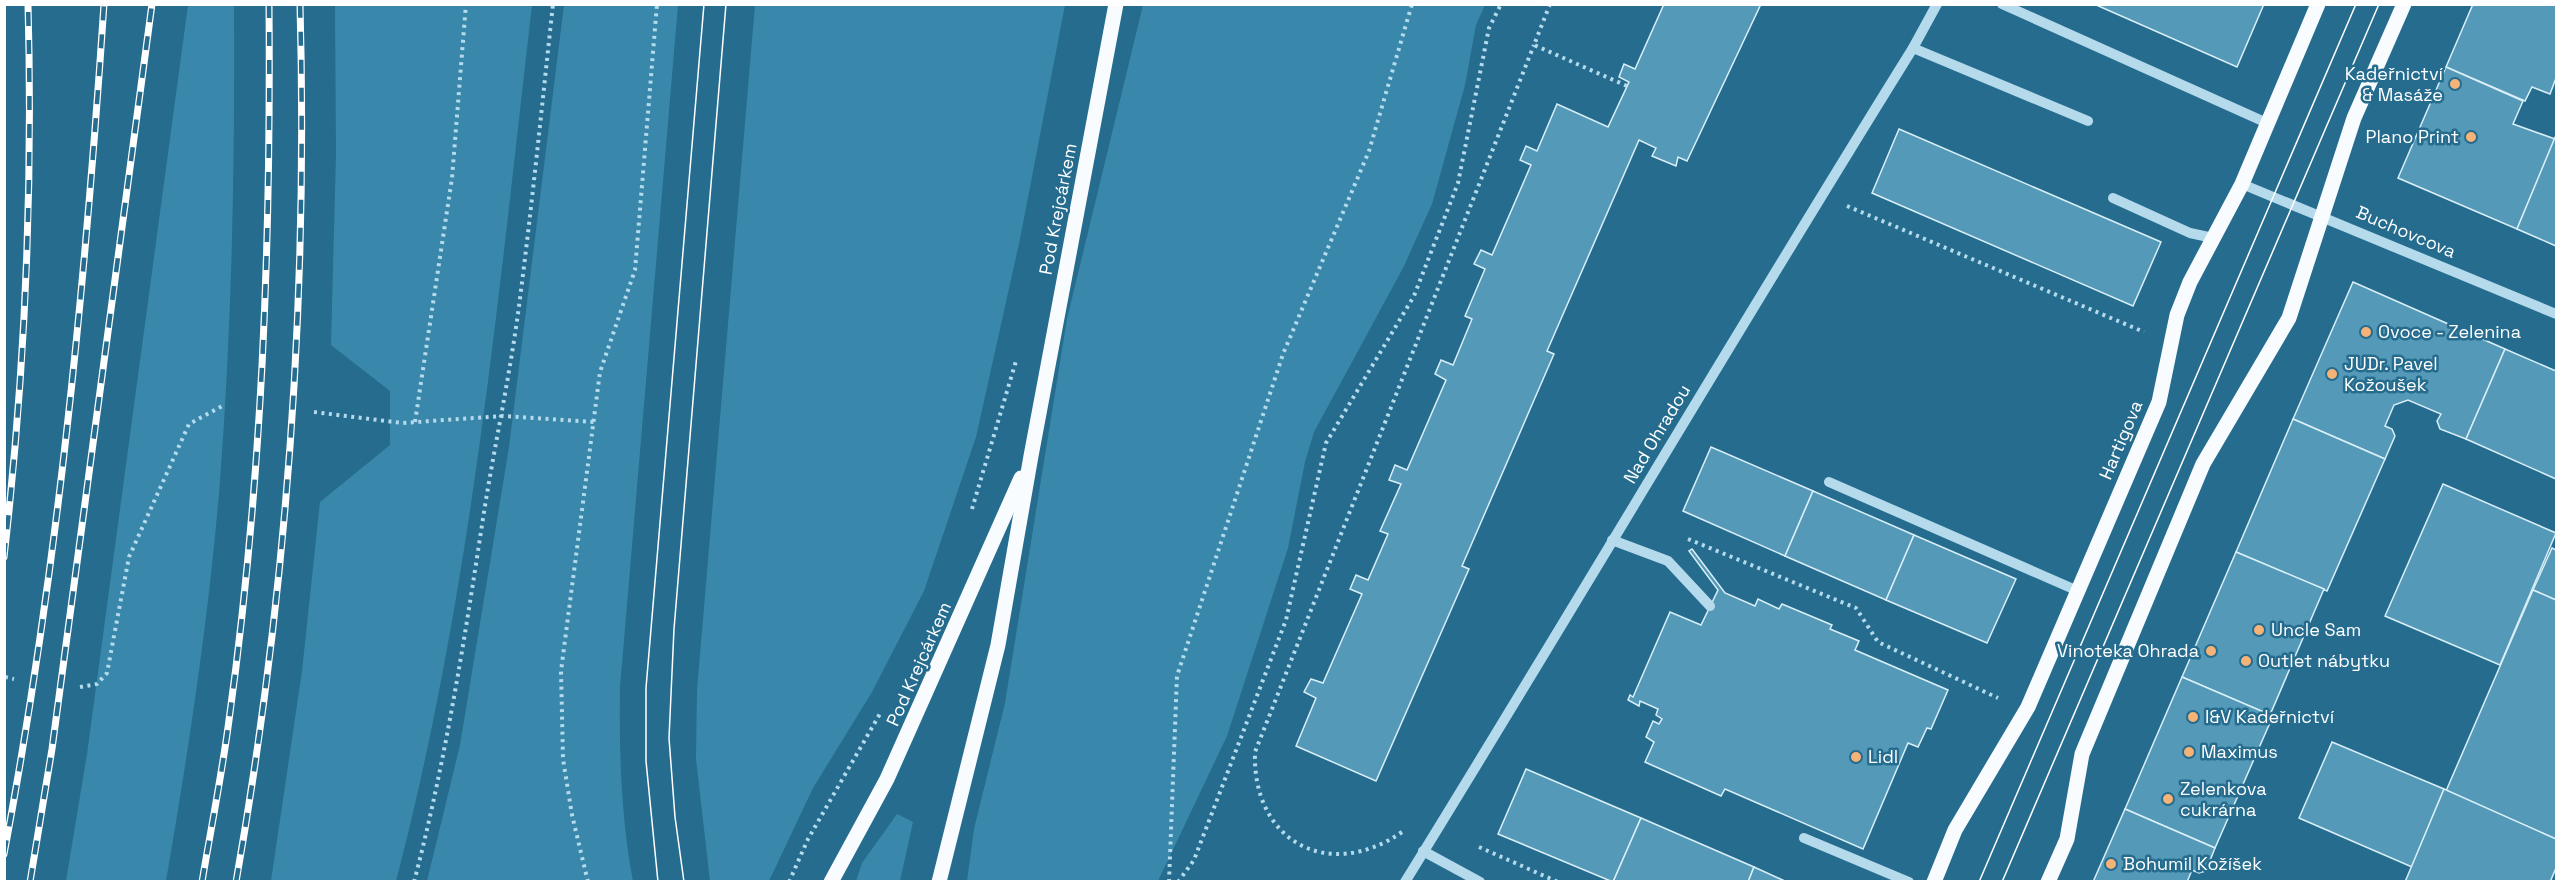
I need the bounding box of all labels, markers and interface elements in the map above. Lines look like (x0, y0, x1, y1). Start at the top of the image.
place label: Kadeřnictví & Masáže (2345, 62, 2444, 106)
marker: Kadeřnictví & Masáže (2448, 77, 2462, 91)
place label: Plano Print (2366, 125, 2459, 148)
marker: Plano Print (2464, 130, 2478, 144)
street label: Pod Krejcárkem (1033, 141, 1082, 277)
street label: Buchovcova (2353, 200, 2460, 263)
place label: Ovoce - Zelenina (2378, 320, 2521, 343)
marker: Ovoce - Zelenina (2359, 325, 2373, 339)
place label: JUDr. Pavel Kožoušek (2344, 352, 2438, 396)
marker: JUDr. Pavel Kožoušek (2325, 367, 2339, 381)
street label: Nad Ohradou (1618, 380, 1695, 488)
street label: Hartigova (2094, 397, 2147, 483)
street label: Pod Krejcárkem (881, 598, 956, 730)
place label: Uncle Sam (2271, 618, 2361, 641)
marker: Uncle Sam (2252, 623, 2266, 637)
place label: Vinoteka Ohrada (2057, 639, 2199, 662)
marker: Vinoteka Ohrada (2204, 644, 2218, 658)
place label: Outlet nábytku (2258, 649, 2390, 672)
marker: Outlet nábytku (2239, 654, 2253, 668)
place label: I&V Kadeřnictví (2205, 705, 2335, 728)
marker: I&V Kadeřnictví (2186, 710, 2200, 724)
place label: Maximus (2201, 740, 2278, 763)
place label: Lidl (1868, 745, 1898, 768)
marker: Maximus (2182, 745, 2196, 759)
marker: Lidl (1849, 750, 1863, 764)
place label: Zelenkova cukrárna (2180, 777, 2267, 821)
marker: Zelenkova cukrárna (2161, 792, 2175, 806)
place label: Bohumil Kožíšek (2123, 852, 2262, 875)
marker: Bohumil Kožíšek (2104, 857, 2118, 871)

